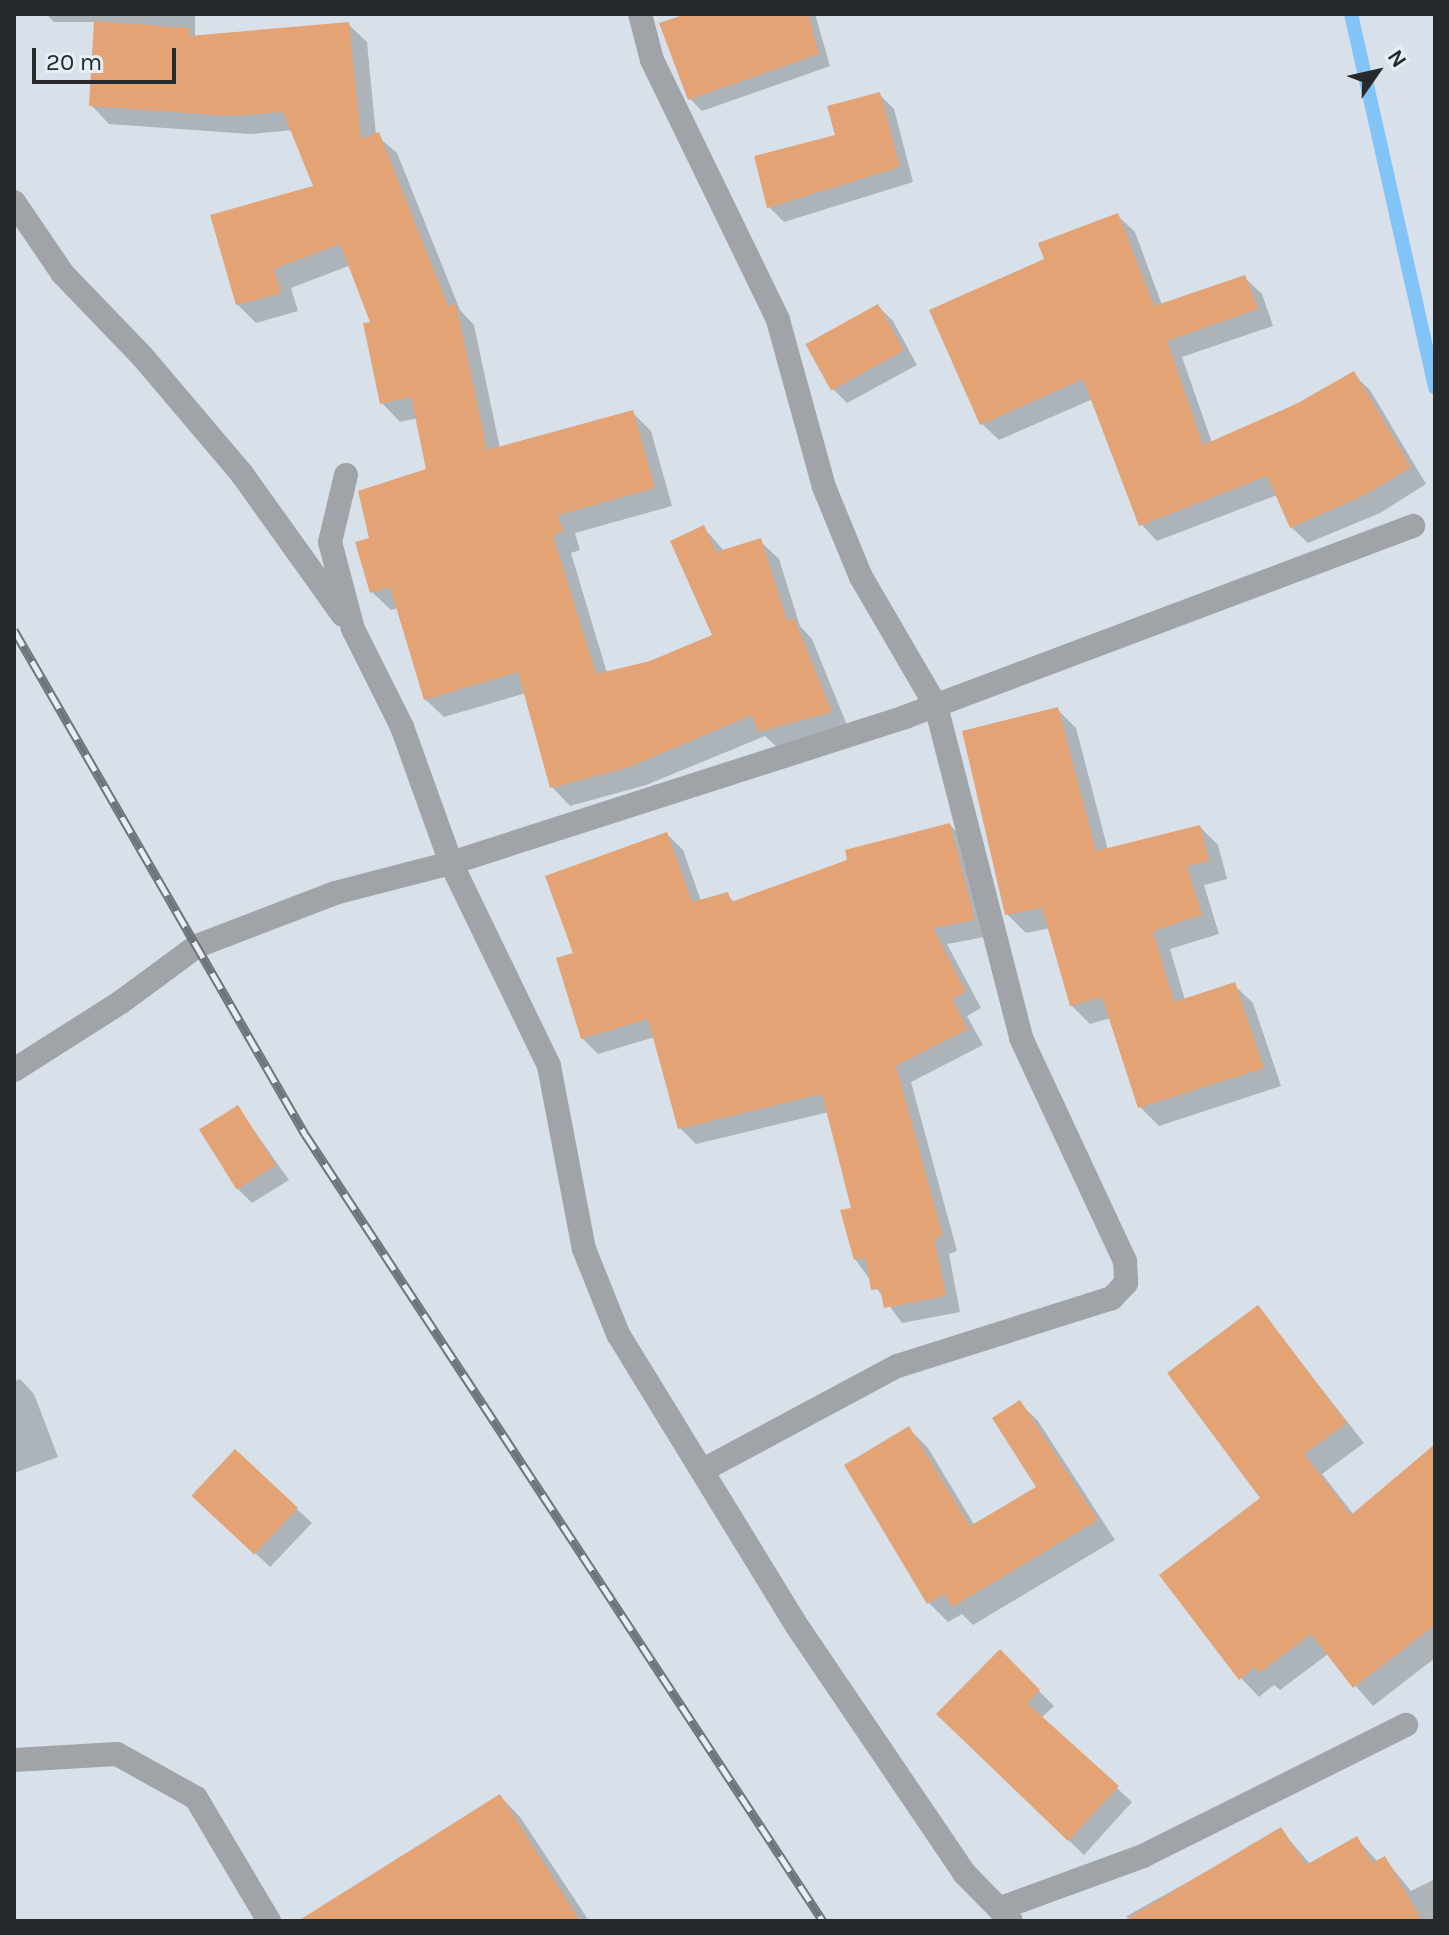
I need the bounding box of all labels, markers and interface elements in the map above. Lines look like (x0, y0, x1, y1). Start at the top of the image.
scale bar (36, 32, 180, 82)
north arrow (1337, 32, 1417, 112)
text: N (1382, 45, 1412, 72)
text: 20 m (46, 48, 102, 76)

